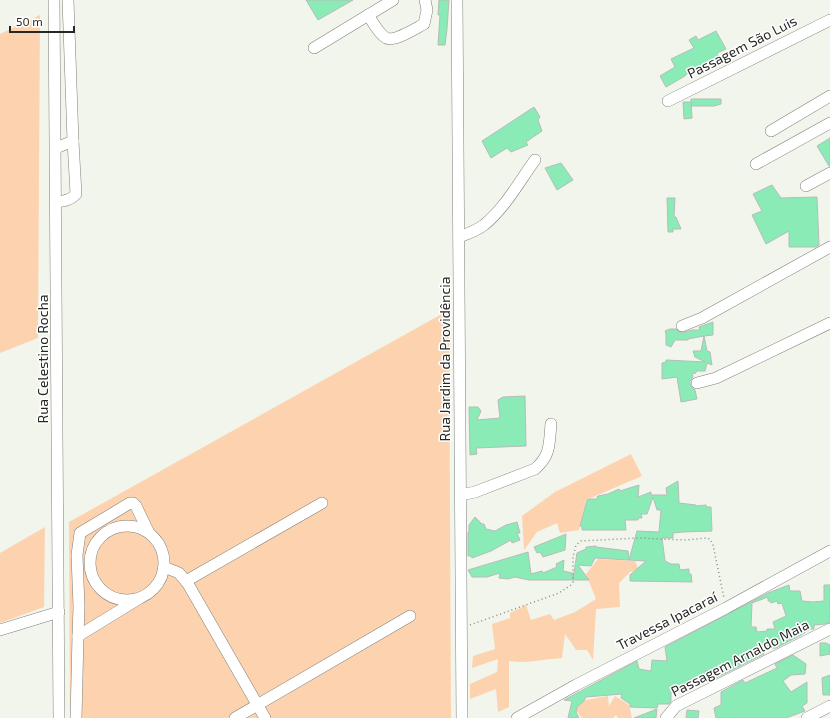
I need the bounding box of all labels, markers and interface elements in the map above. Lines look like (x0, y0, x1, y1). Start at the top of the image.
scale bar (10, 8, 74, 34)
street label: Passagem São Luis (684, 12, 799, 82)
text: 50 m (16, 14, 43, 28)
street label: Rua Jardim da Providência (436, 277, 453, 441)
street label: Rua Celestino Rocha (34, 295, 51, 423)
street label: Travessa Ipacaraí (614, 588, 720, 653)
street label: Passagem Arnaldo Maia (668, 615, 812, 700)

